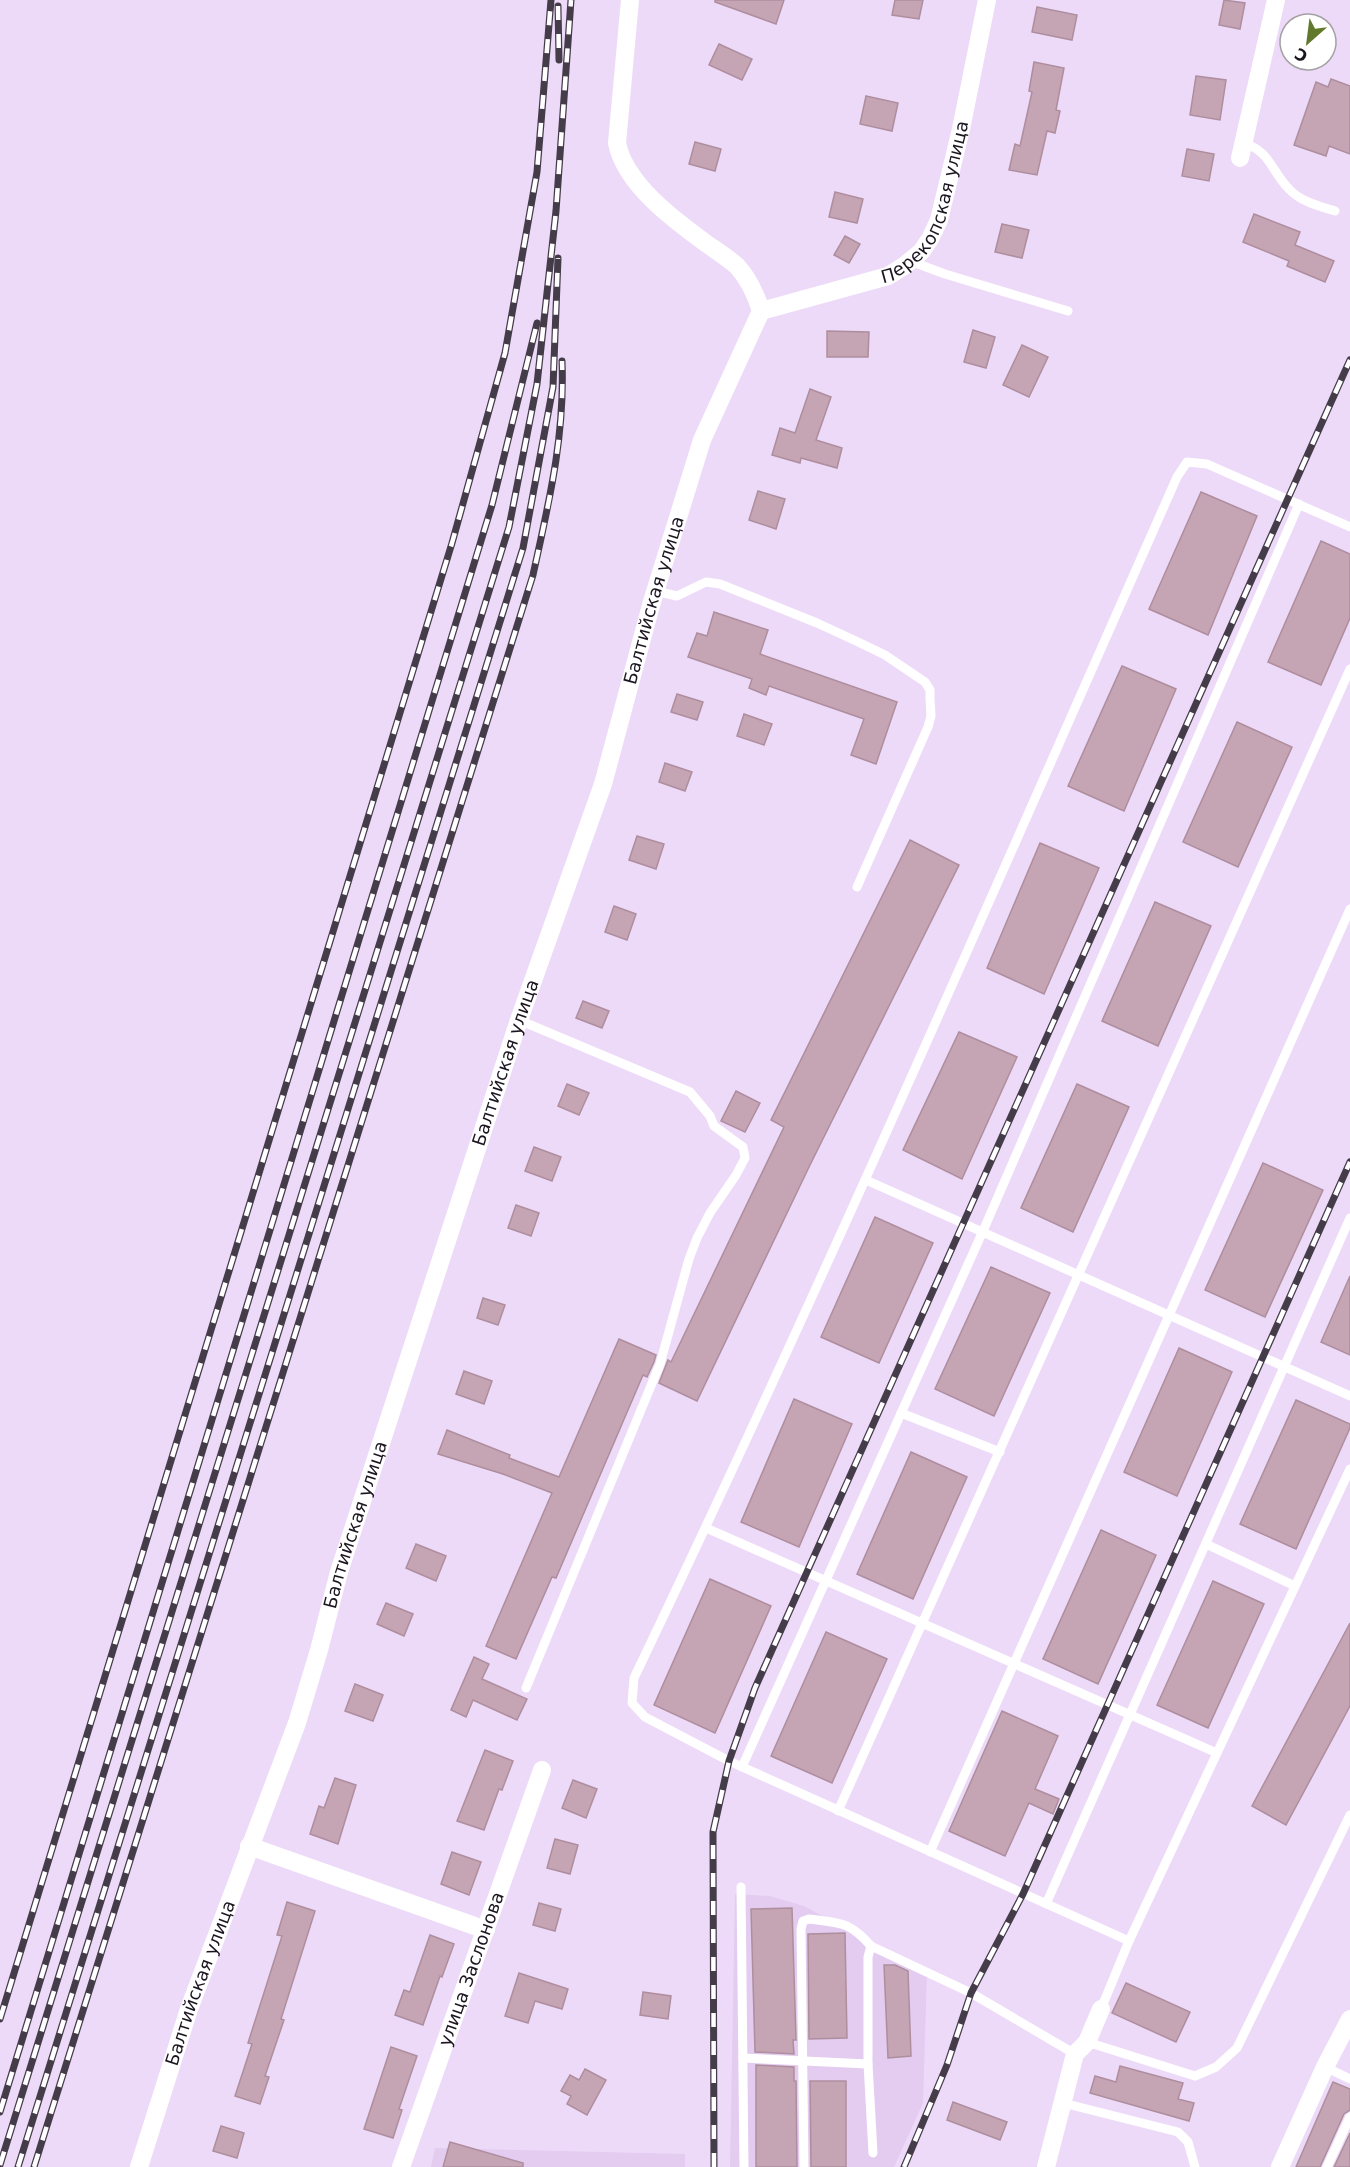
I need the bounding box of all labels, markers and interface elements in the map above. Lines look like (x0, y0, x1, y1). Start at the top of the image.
north arrow (1278, 12, 1338, 72)
text: С (1292, 44, 1311, 66)
street label: Перекопская улица (878, 119, 972, 287)
street label: Балтийская улица (619, 513, 688, 687)
street label: Балтийская улица (468, 976, 543, 1149)
street label: Балтийская улица (319, 1438, 391, 1611)
street label: улица Заслонова (434, 1889, 508, 2049)
street label: Балтийская улица (161, 1897, 239, 2068)

